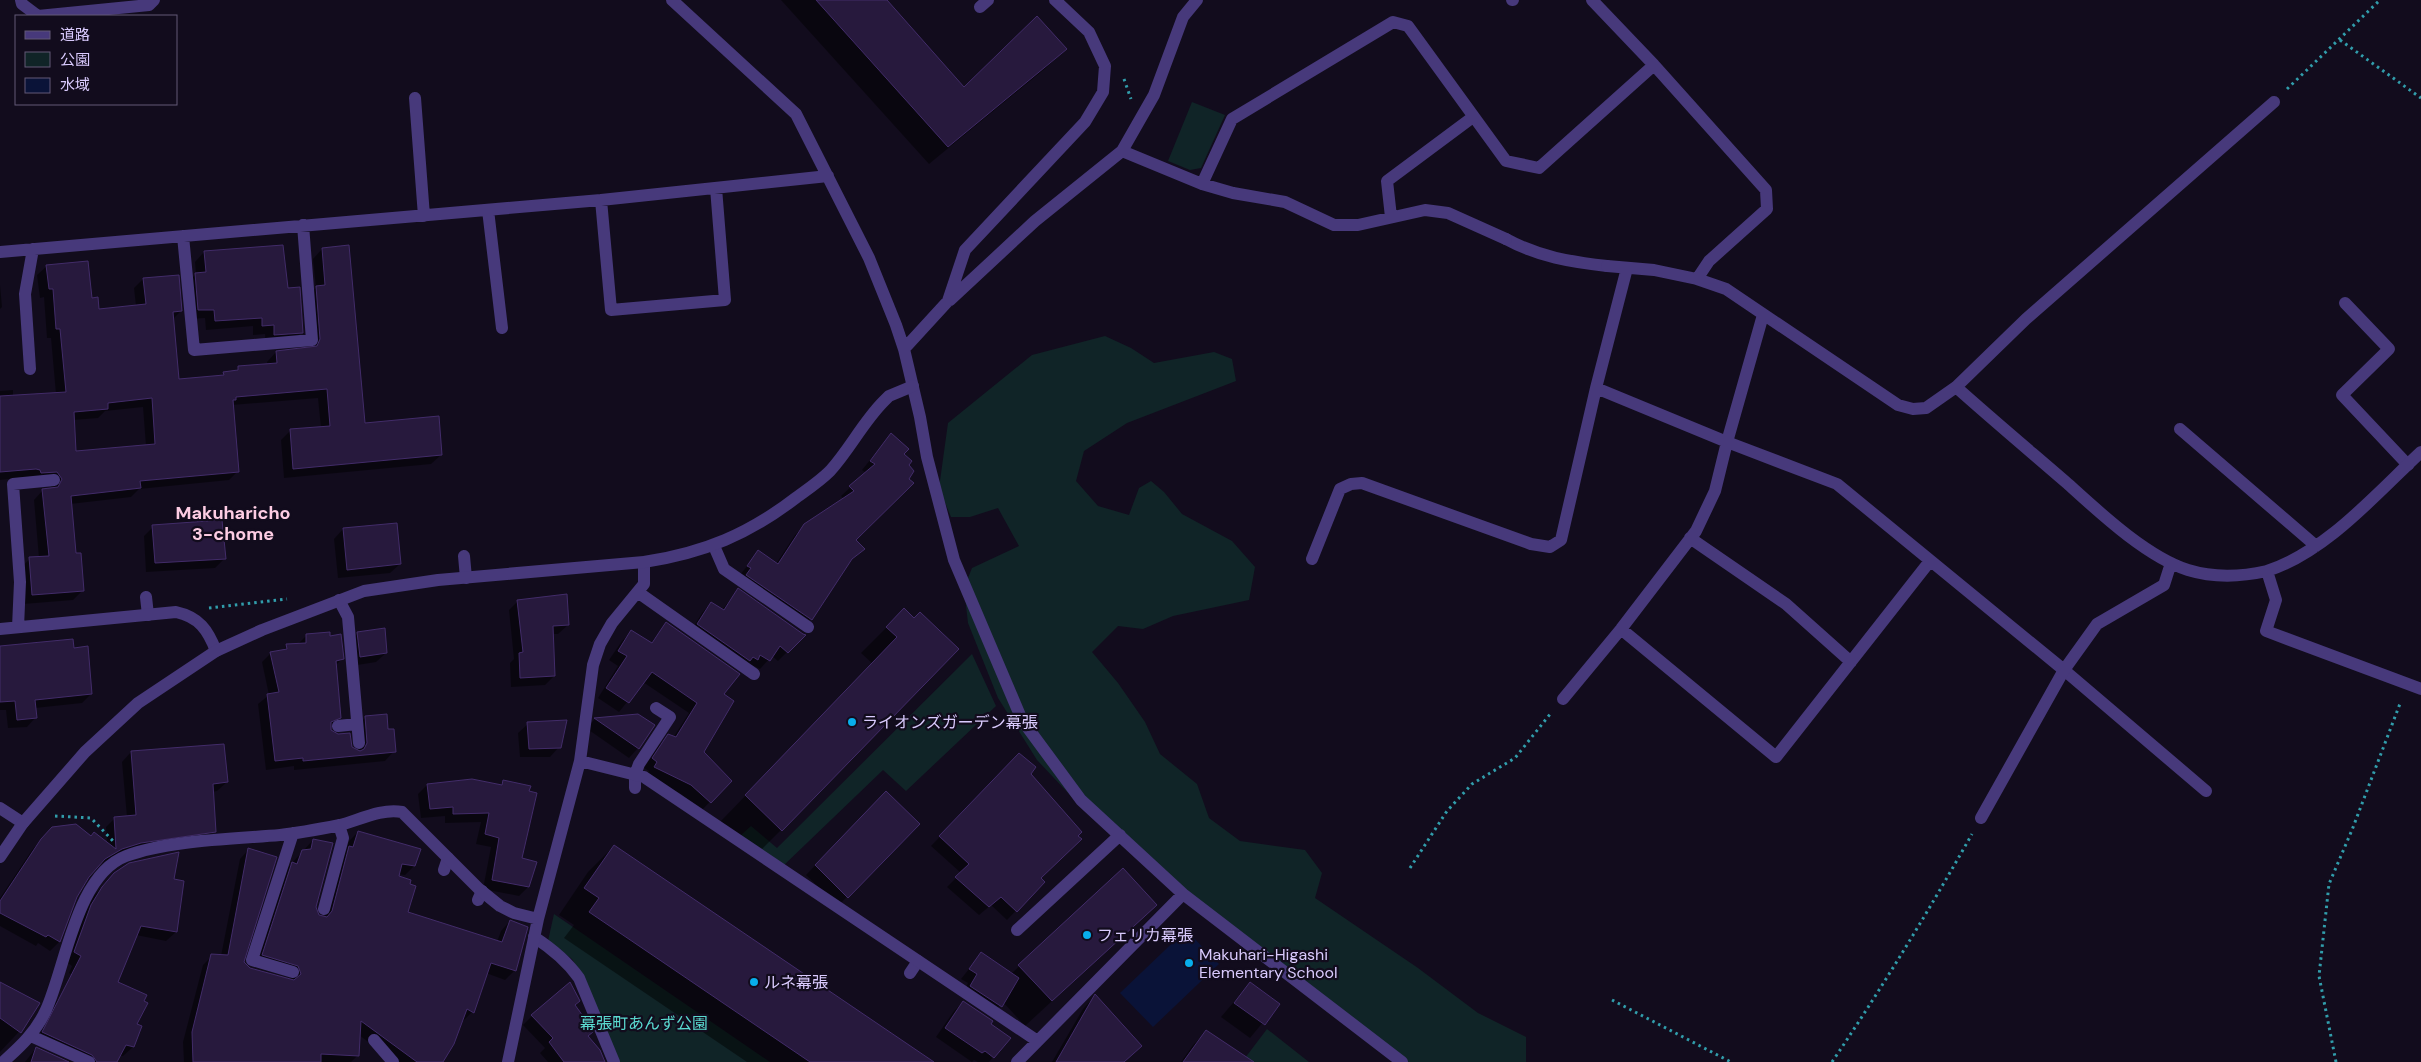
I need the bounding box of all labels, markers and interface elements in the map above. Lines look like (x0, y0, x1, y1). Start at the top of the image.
legend (15, 15, 178, 105)
text: 道路 (60, 25, 90, 45)
text: 公園 (60, 50, 90, 70)
text: 水域 (60, 75, 90, 95)
district label: Makuharicho 3-chome (176, 501, 291, 546)
place label: ライオンズガーデン幕張 (862, 712, 1038, 733)
marker: ライオンズガーデン幕張 (846, 716, 858, 728)
place label: フェリカ幕張 (1097, 925, 1193, 946)
marker: フェリカ幕張 (1081, 929, 1093, 941)
place label: Makuhari-Higashi Elementary School (1199, 944, 1337, 983)
marker: Makuhari-Higashi Elementary School (1183, 957, 1195, 969)
place label: ルネ幕張 (764, 972, 828, 993)
marker: ルネ幕張 (748, 976, 760, 988)
park label: 幕張町あんず公園 (580, 1013, 708, 1034)

